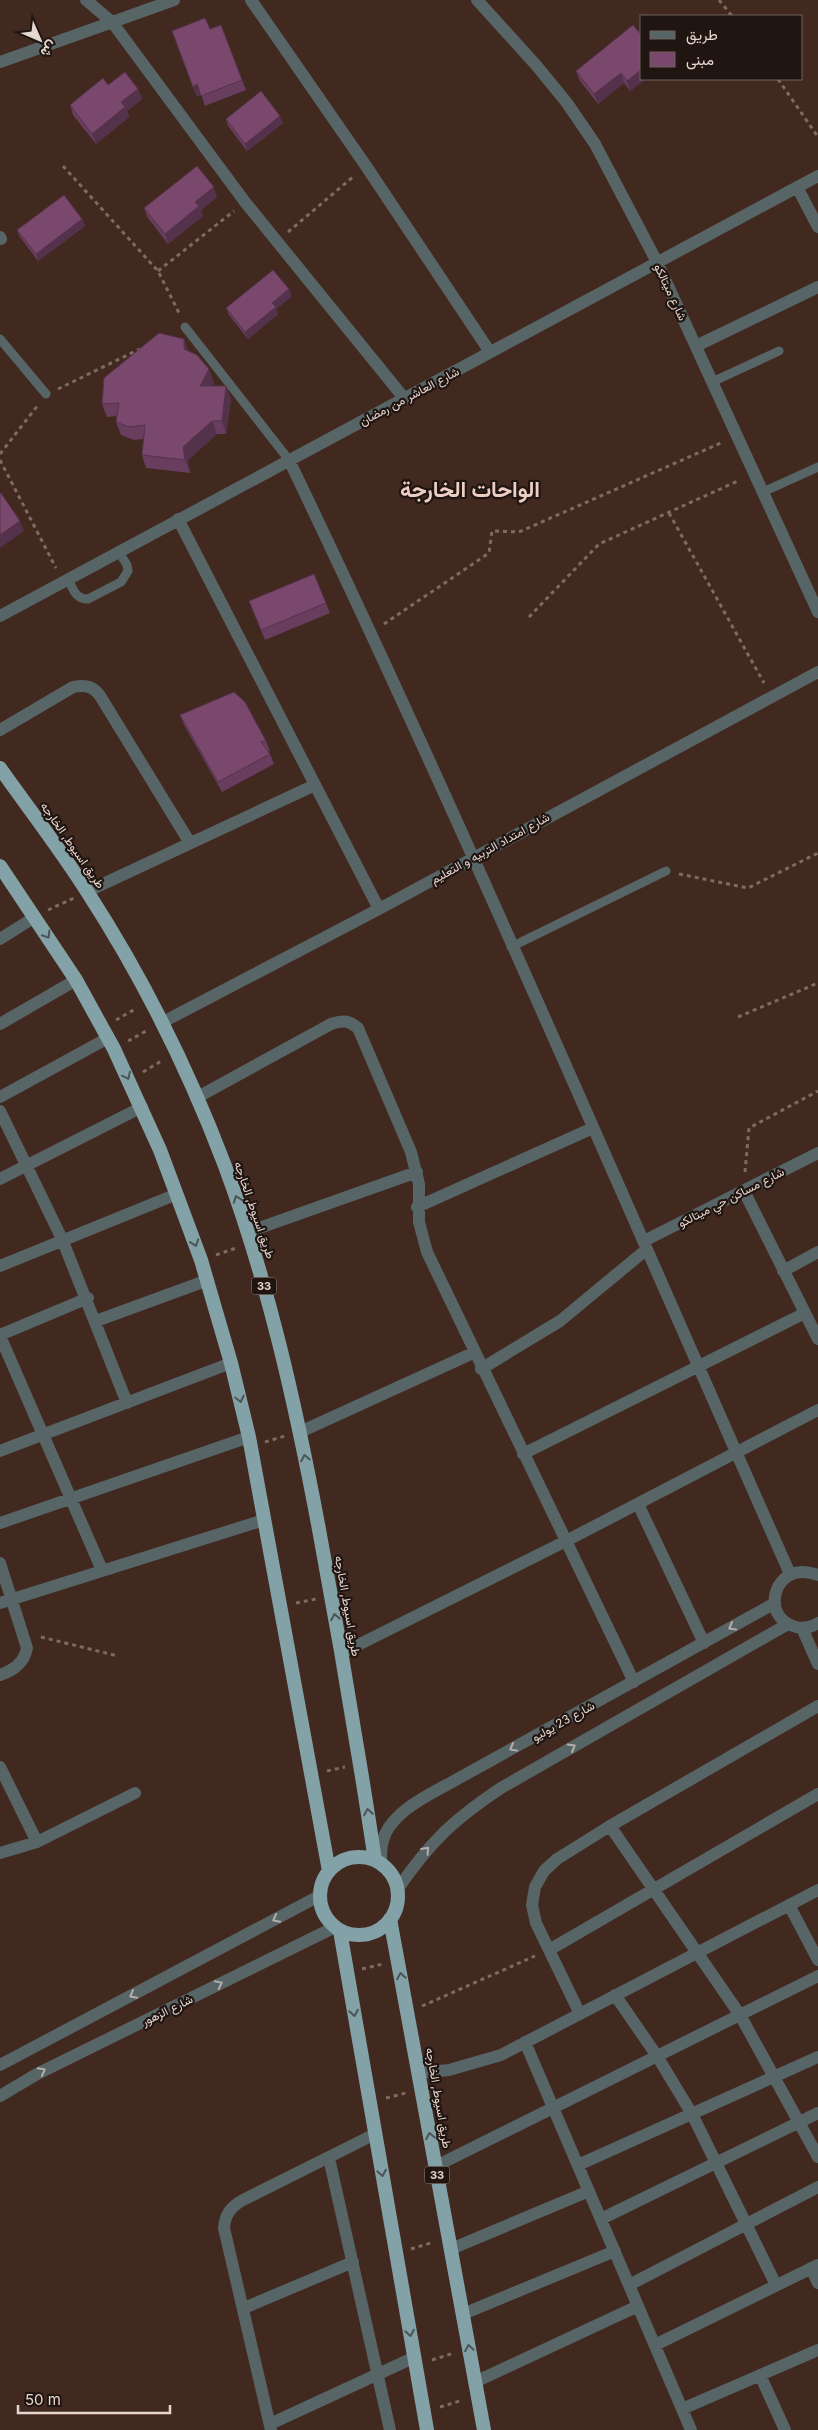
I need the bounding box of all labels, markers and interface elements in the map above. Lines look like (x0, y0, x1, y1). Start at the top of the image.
north arrow (15, 15, 65, 65)
legend (640, 15, 803, 80)
text: طريق (686, 25, 718, 45)
text: ش (37, 37, 62, 62)
text: مبنى (686, 50, 714, 70)
street label: شارع ميتالكو (650, 261, 691, 324)
street label: شارع العاشر من رمضان (357, 363, 462, 430)
district label: الواحات الخارجة (400, 476, 540, 503)
street label: طريق اسيوط, الخارجه (37, 799, 109, 892)
street label: شارع امتداد التربيه و التعليم (428, 809, 553, 889)
one-way arrow (40, 930, 50, 939)
one-way arrow (121, 1071, 132, 1080)
street label: طريق اسيوط, الخارجه (230, 1159, 279, 1261)
street label: شارع مساكن حي ميتالكو (675, 1164, 788, 1233)
one-way arrow (233, 1196, 243, 1204)
one-way arrow (189, 1238, 199, 1247)
road number: 33 (252, 1278, 276, 1294)
one-way arrow (234, 1394, 245, 1403)
one-way arrow (301, 1453, 311, 1462)
street label: طريق اسيوط, الخارجه (331, 1554, 364, 1658)
one-way arrow (331, 1613, 341, 1622)
one-way arrow (728, 1621, 737, 1631)
street label: شارع 23 يوليو (529, 1698, 598, 1746)
one-way arrow (510, 1742, 519, 1752)
one-way arrow (567, 1744, 576, 1754)
one-way arrow (363, 1808, 374, 1816)
one-way arrow (420, 1847, 429, 1856)
one-way arrow (273, 1912, 282, 1922)
one-way arrow (396, 1972, 407, 1981)
one-way arrow (214, 1980, 223, 1990)
one-way arrow (129, 1989, 138, 1999)
street label: شارع الزهور (138, 1991, 196, 2031)
one-way arrow (349, 2009, 359, 2017)
street label: طريق اسيوط, الخارجه (422, 2046, 455, 2150)
one-way arrow (37, 2067, 46, 2077)
one-way arrow (426, 2132, 436, 2141)
road number: 33 (424, 2166, 450, 2184)
one-way arrow (377, 2169, 387, 2178)
one-way arrow (405, 2329, 415, 2338)
one-way arrow (465, 2343, 475, 2352)
scale bar (18, 2382, 170, 2414)
text: 50 m (25, 2390, 61, 2409)

